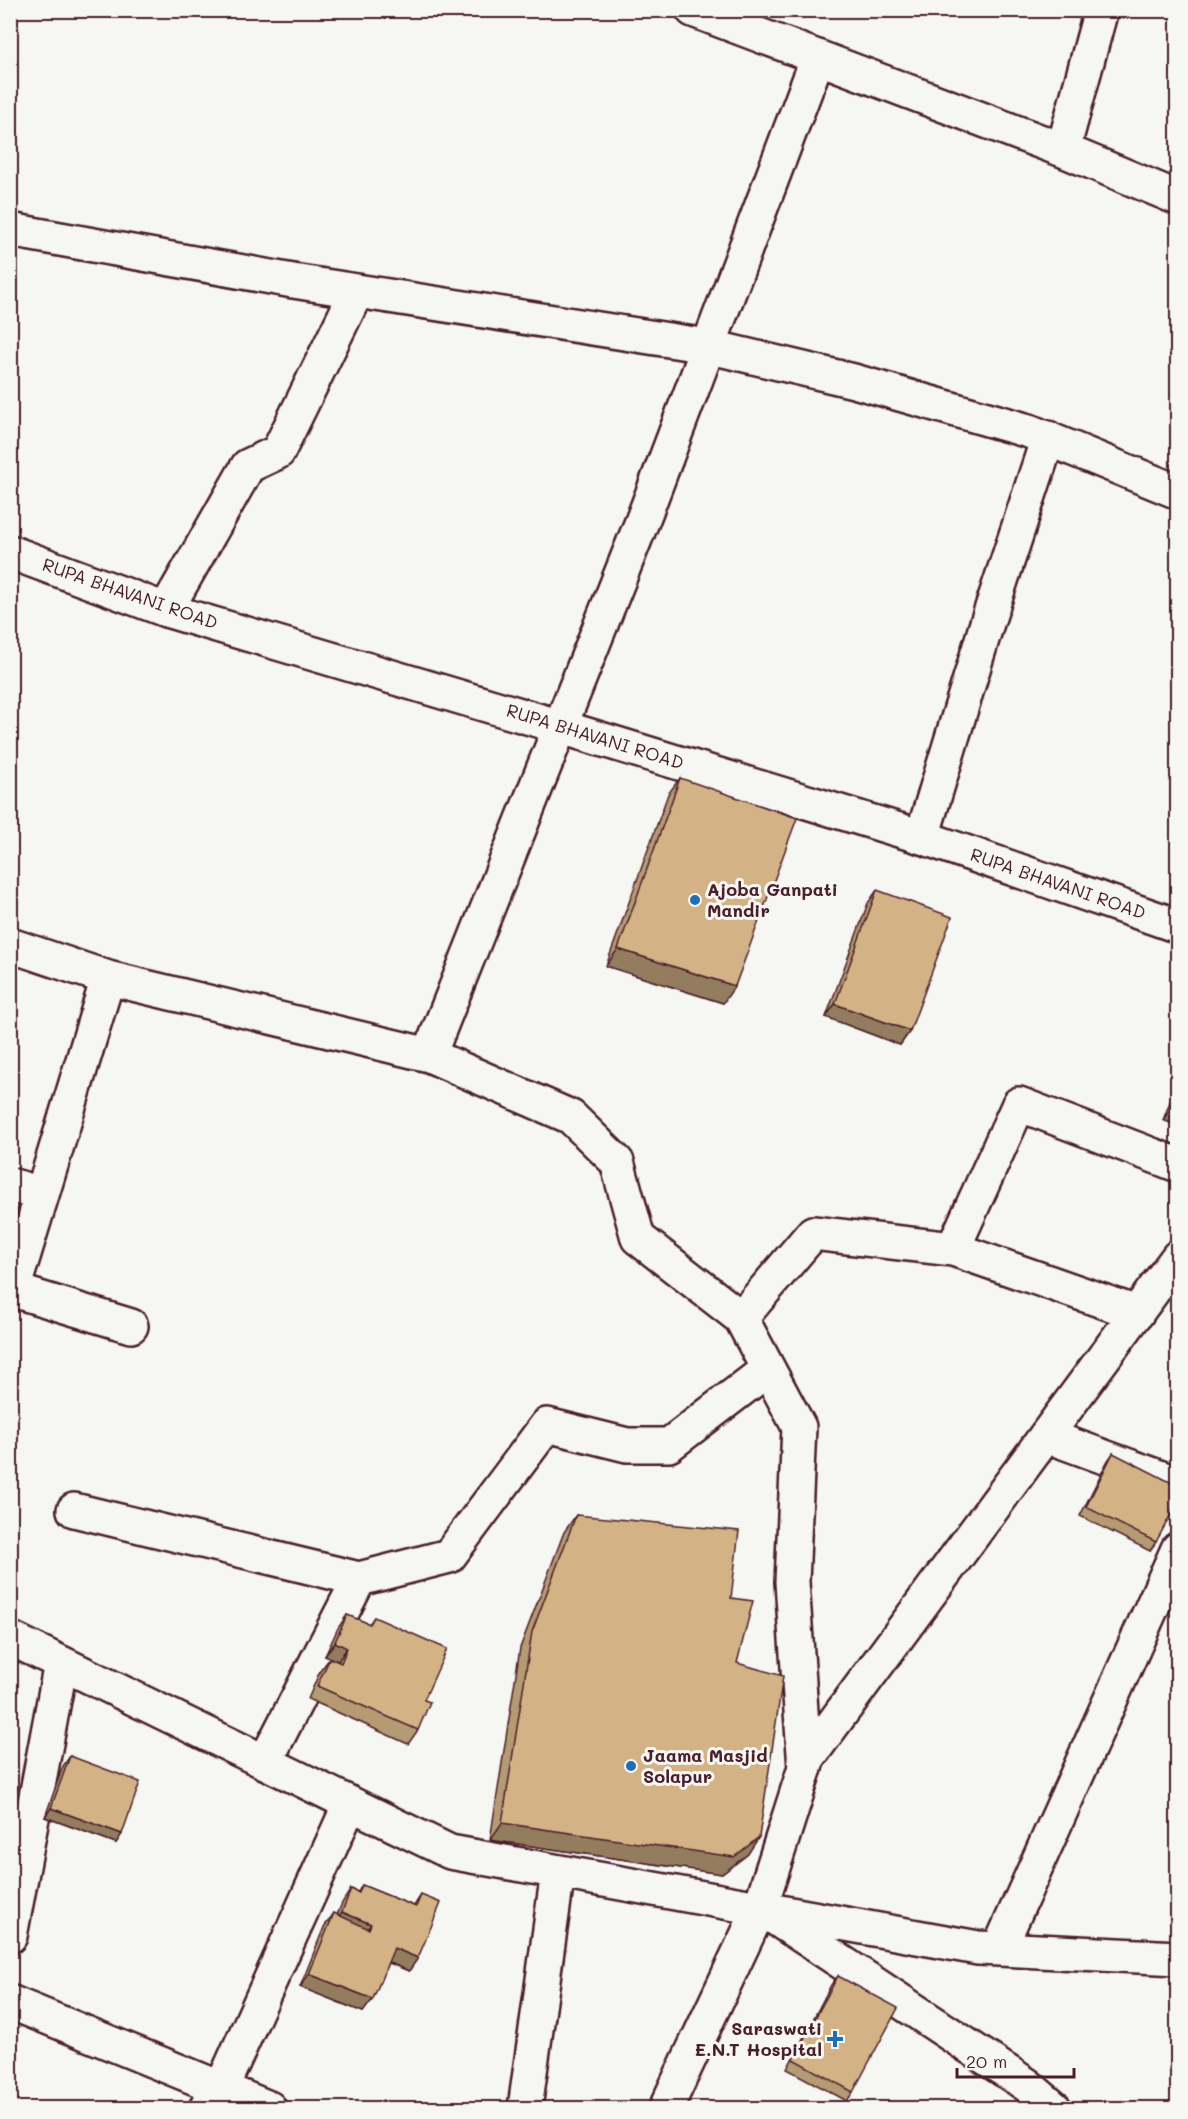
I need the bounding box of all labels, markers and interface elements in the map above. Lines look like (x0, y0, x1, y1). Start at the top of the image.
street label: RUPA BHAVANI ROAD (39, 552, 221, 634)
street label: RUPA BHAVANI ROAD (504, 698, 687, 774)
street label: RUPA BHAVANI ROAD (967, 842, 1149, 924)
place label: Ajoba Ganpati Mandir (707, 877, 838, 922)
marker: Ajoba Ganpati Mandir (688, 893, 702, 907)
place label: Jaama Masjid Solapur (643, 1743, 768, 1788)
marker: Jaama Masjid Solapur (624, 1759, 638, 1773)
place label: Saraswati E.N.T Hospital (695, 2016, 822, 2061)
marker: Saraswati E.N.T Hospital (826, 2030, 844, 2048)
scale bar (957, 2041, 1074, 2079)
text: 20 m (966, 2049, 1007, 2073)

